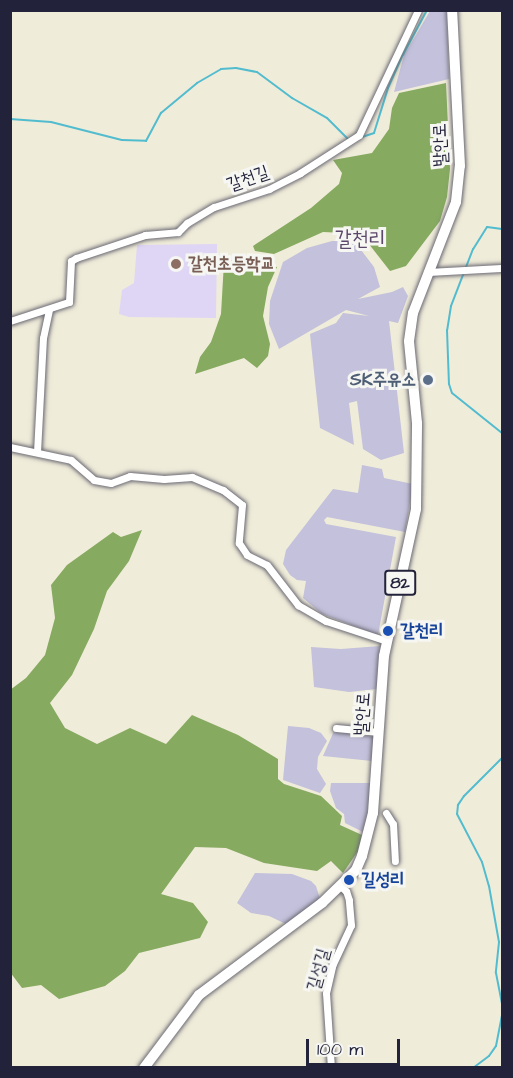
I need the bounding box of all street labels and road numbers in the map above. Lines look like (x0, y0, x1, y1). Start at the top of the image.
street label: 발안로 (429, 123, 453, 167)
street label: 갈천길 (224, 162, 272, 196)
road number: 82 (384, 570, 416, 596)
street label: 발안로 (351, 692, 375, 736)
street label: 길성길 (303, 946, 335, 994)

